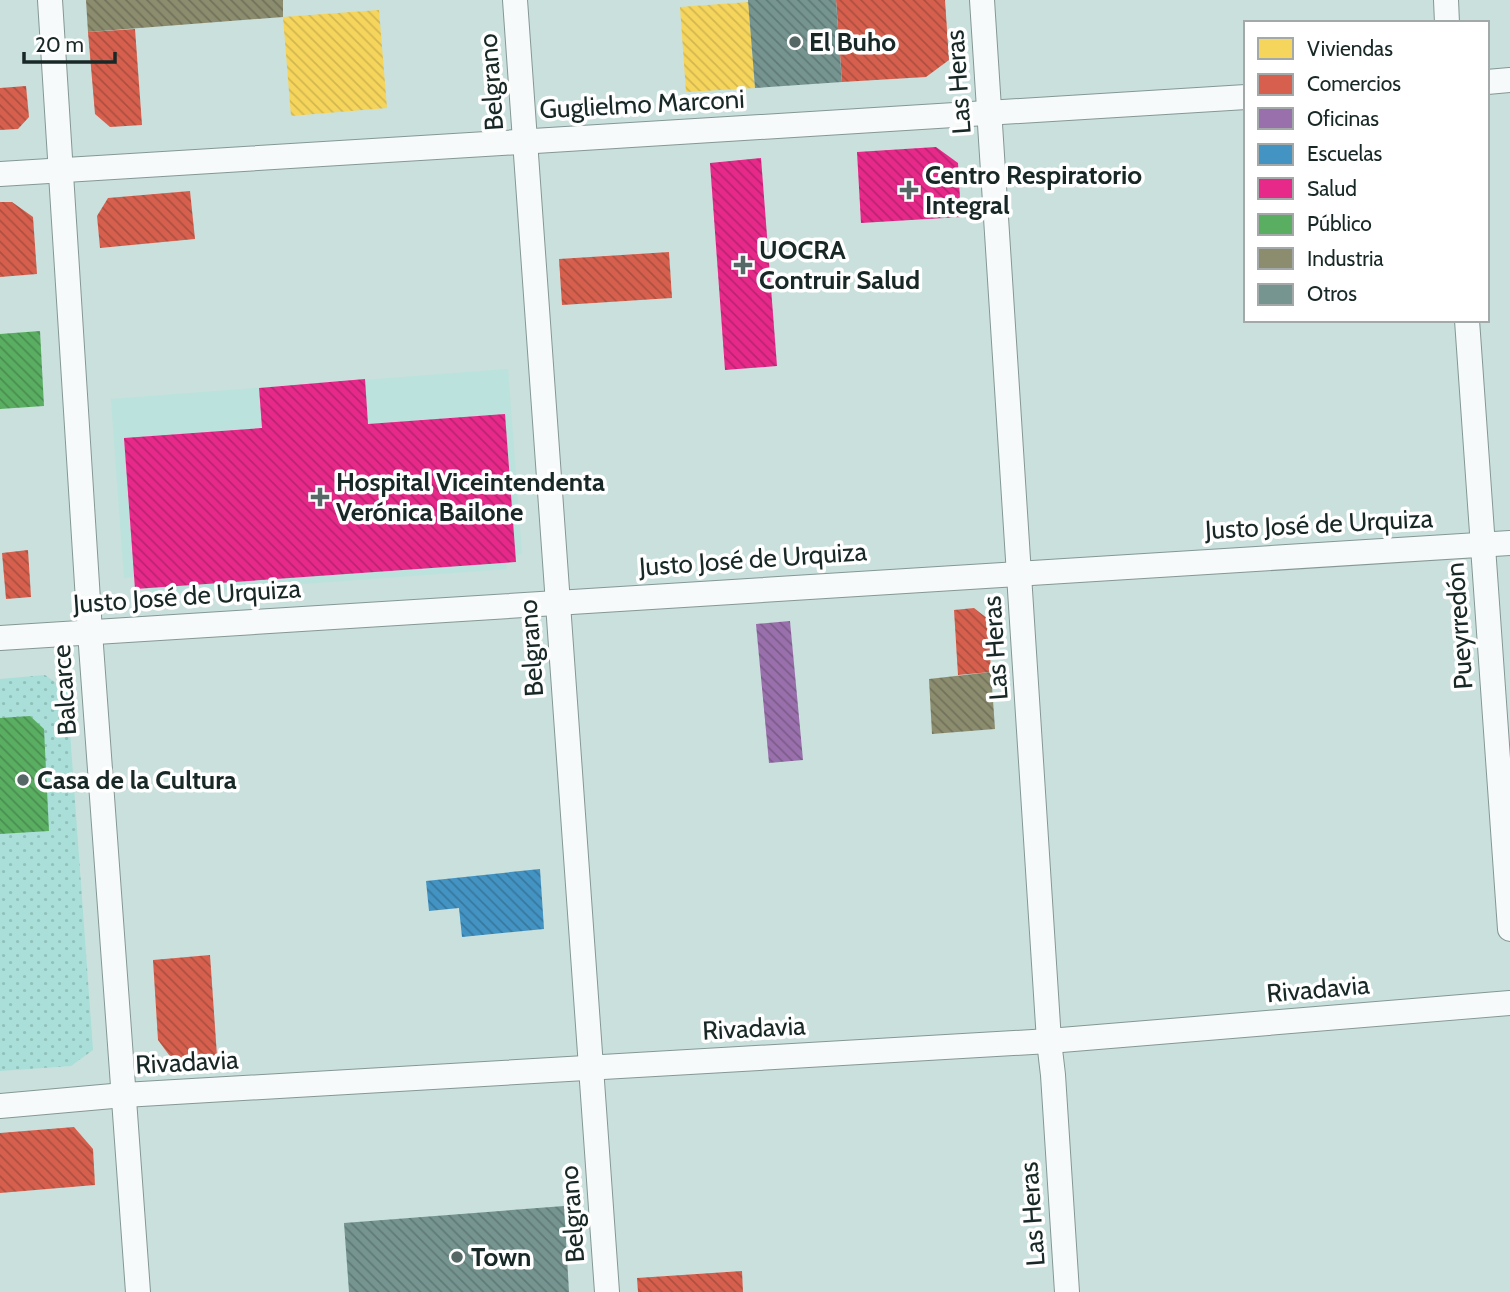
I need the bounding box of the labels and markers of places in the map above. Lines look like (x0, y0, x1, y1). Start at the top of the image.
place label: El Buho (809, 26, 896, 58)
marker: El Buho (787, 34, 803, 50)
place label: Centro Respiratorio Integral (925, 159, 1142, 221)
marker: Centro Respiratorio Integral (899, 180, 919, 200)
place label: UOCRA Contruir Salud (759, 234, 920, 296)
marker: UOCRA Contruir Salud (733, 255, 753, 275)
place label: Hospital Viceintendenta Verónica Bailone (336, 466, 605, 528)
marker: Hospital Viceintendenta Verónica Bailone (310, 487, 330, 507)
place label: Casa de la Cultura (37, 764, 237, 796)
marker: Casa de la Cultura (15, 772, 31, 788)
place label: Town (471, 1241, 531, 1273)
marker: Town (449, 1249, 465, 1265)

